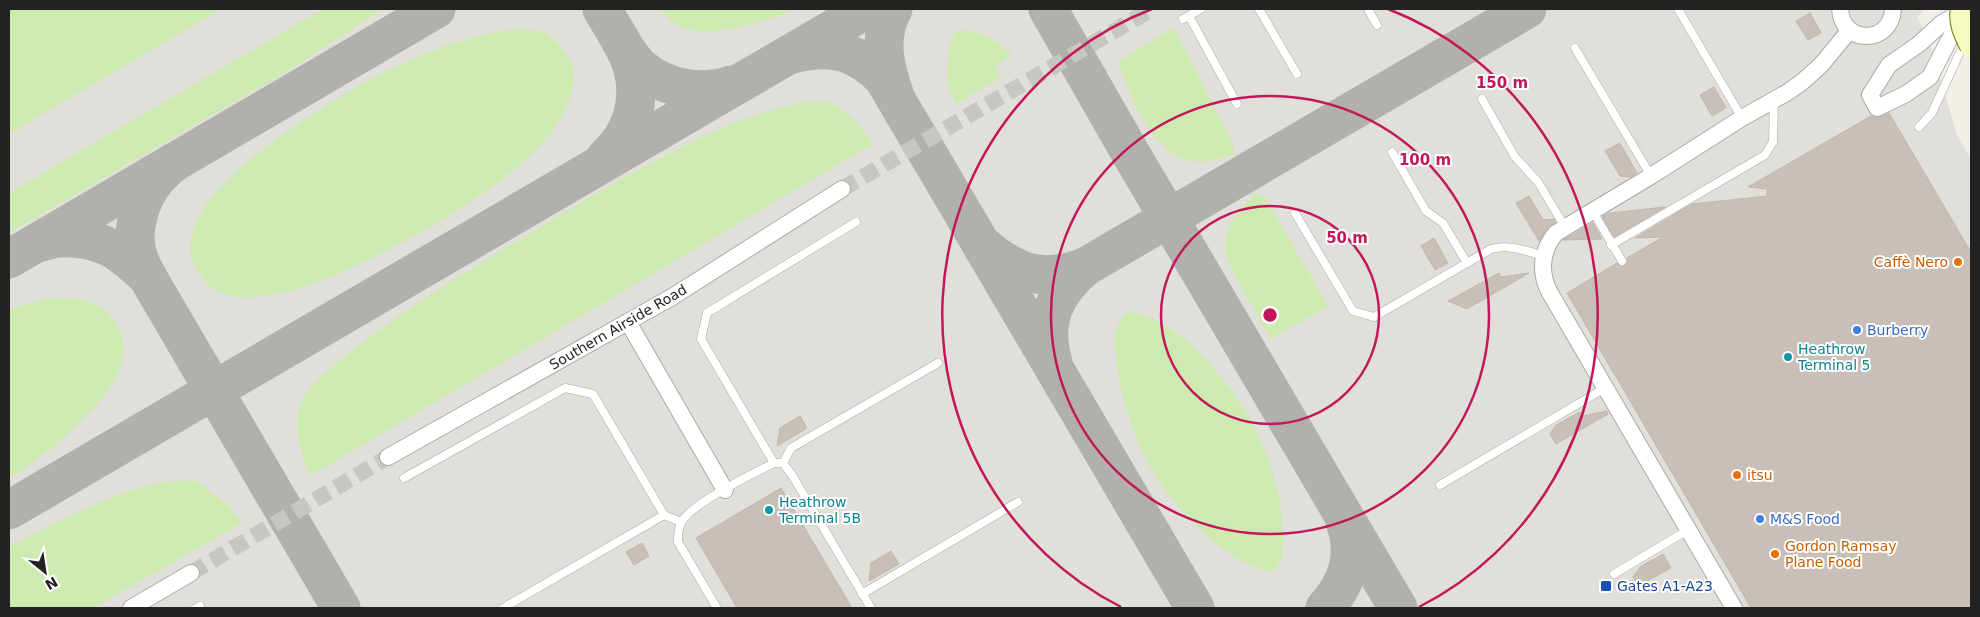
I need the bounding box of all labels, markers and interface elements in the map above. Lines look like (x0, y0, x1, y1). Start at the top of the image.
text: 150 m (1476, 74, 1528, 92)
text: 100 m (1399, 151, 1451, 169)
text: 50 m (1326, 229, 1368, 247)
place label: Caffè Nero (1874, 254, 1948, 270)
marker: Caffè Nero (1952, 256, 1964, 268)
street label: Southern Airside Road (547, 281, 689, 373)
centre of rings (1261, 306, 1279, 324)
place label: Burberry (1867, 322, 1928, 338)
marker: Burberry (1851, 324, 1863, 336)
place label: Heathrow Terminal 5 (1797, 341, 1871, 373)
marker: Heathrow Terminal 5 (1782, 351, 1794, 363)
place label: itsu (1747, 467, 1773, 483)
marker: itsu (1731, 469, 1743, 481)
place label: Heathrow Terminal 5B (778, 494, 861, 526)
marker: Heathrow Terminal 5B (763, 504, 775, 516)
place label: M&S Food (1770, 511, 1840, 527)
marker: M&S Food (1754, 513, 1766, 525)
place label: Gordon Ramsay Plane Food (1785, 538, 1897, 570)
north arrow (20, 547, 70, 597)
marker: Gordon Ramsay Plane Food (1769, 548, 1781, 560)
text: N (42, 573, 61, 593)
place label: Gates A1-A23 (1617, 578, 1713, 594)
marker: Gates A1-A23 (1599, 579, 1613, 593)

